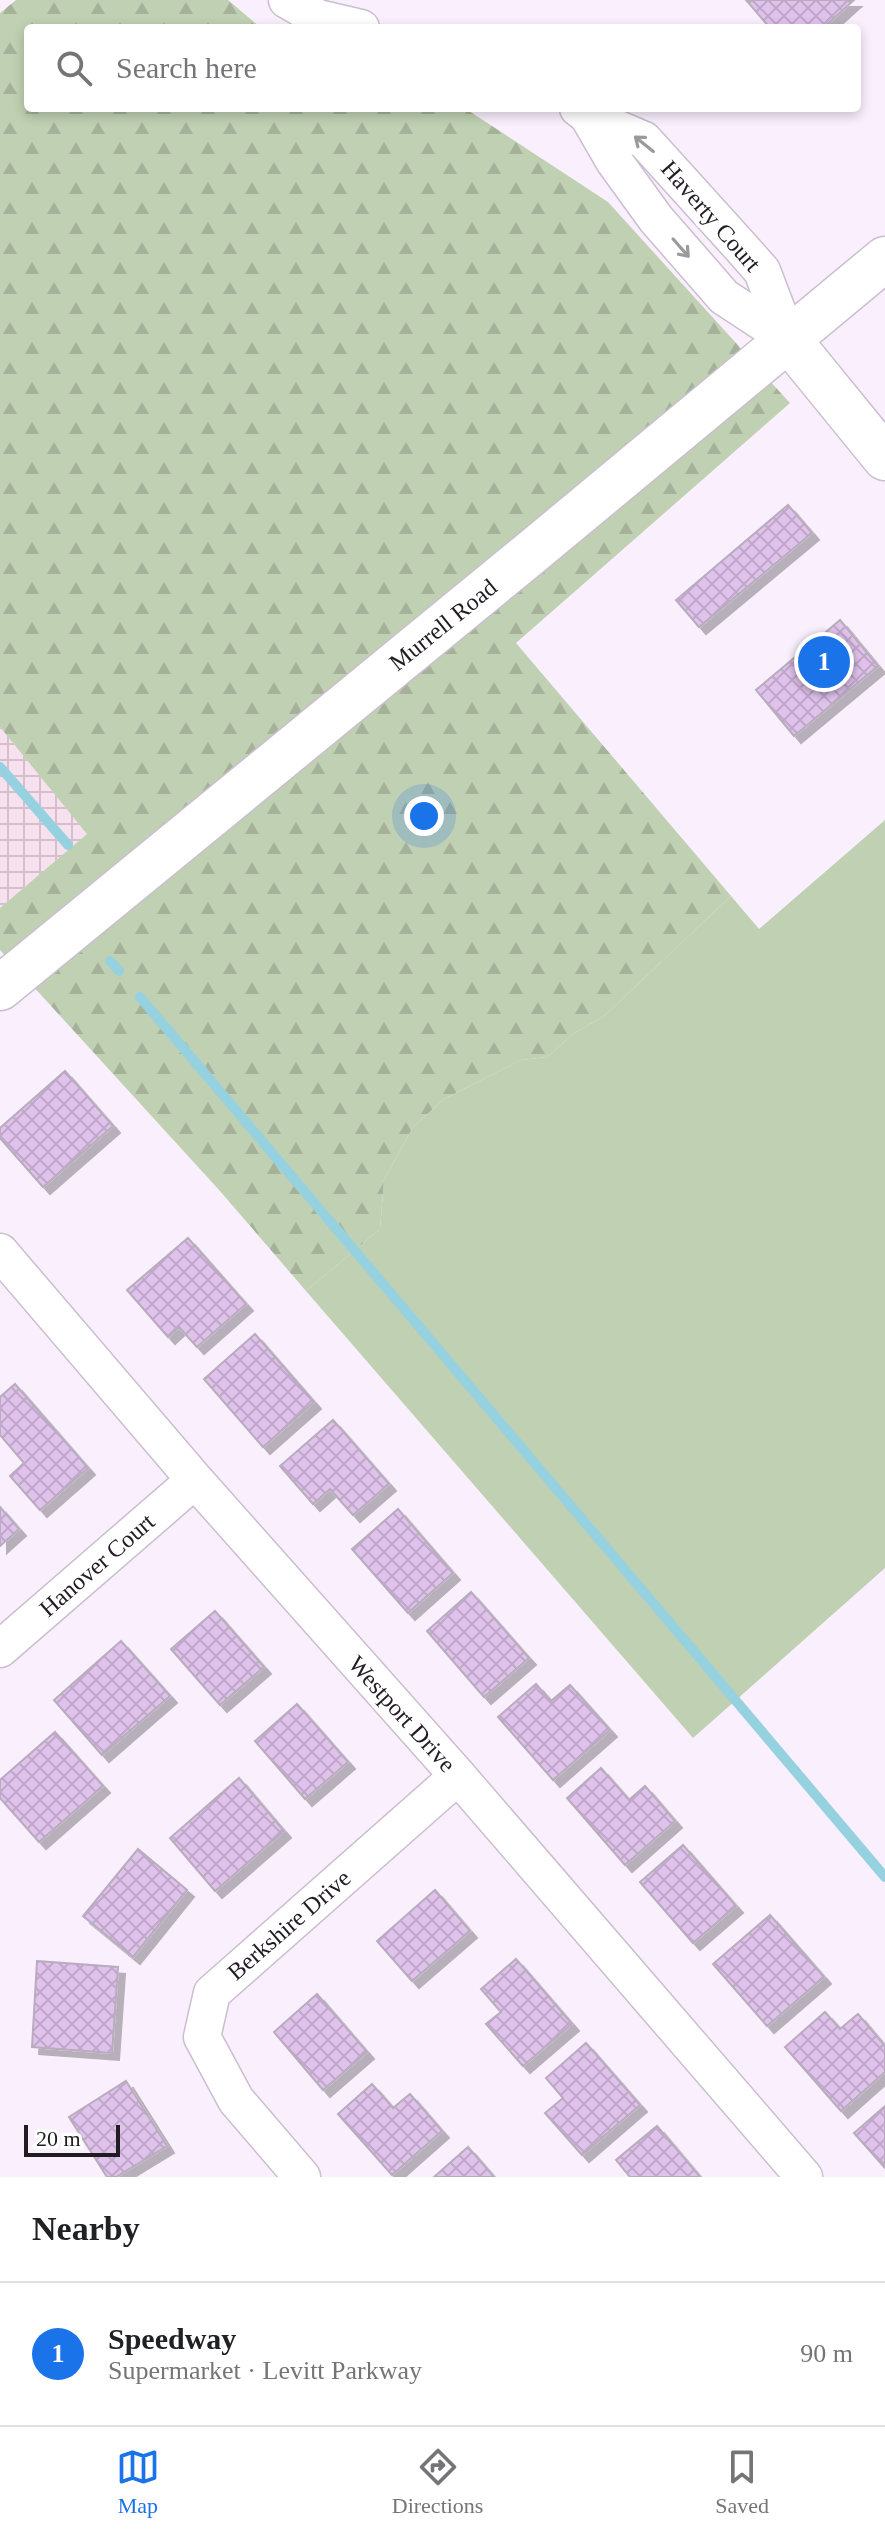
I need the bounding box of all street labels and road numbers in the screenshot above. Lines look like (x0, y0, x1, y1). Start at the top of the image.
street label: Haverty Court (656, 155, 766, 277)
street label: Murrell Road (384, 574, 502, 676)
street label: Hanover Court (34, 1508, 160, 1622)
street label: Westport Drive (343, 1651, 461, 1777)
street label: Berkshire Drive (222, 1865, 356, 1985)

